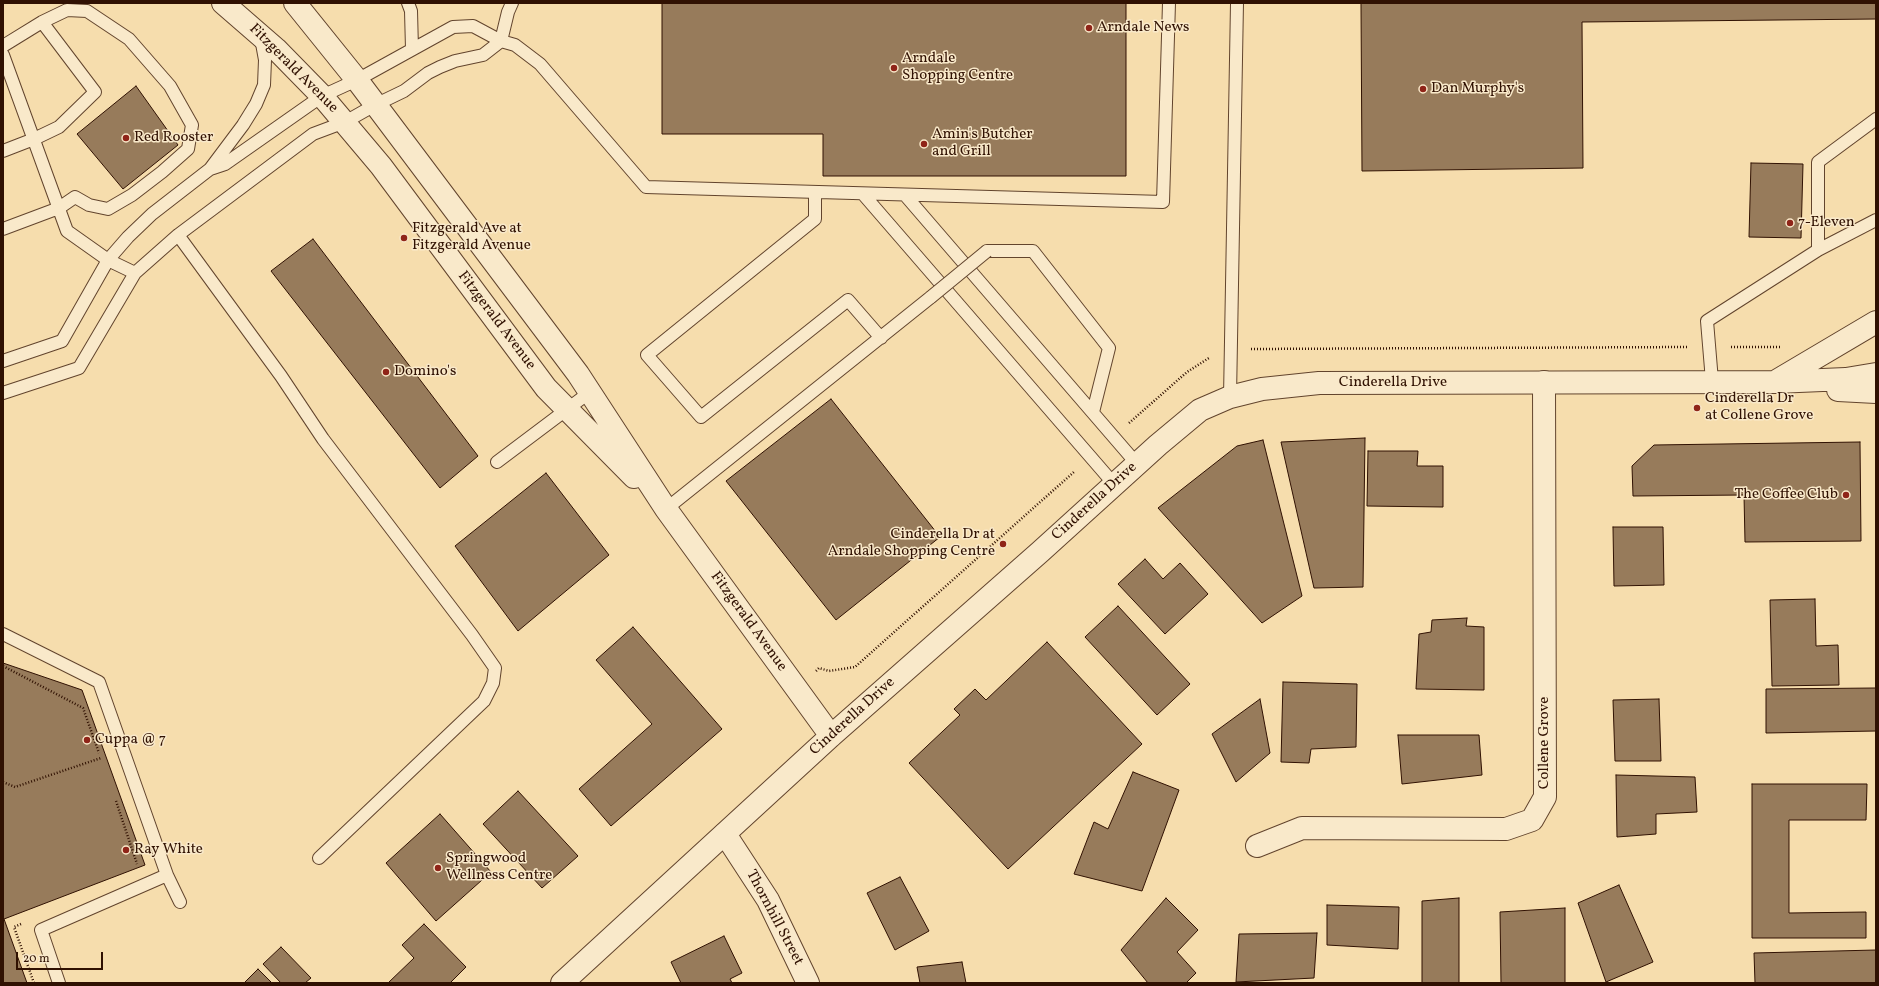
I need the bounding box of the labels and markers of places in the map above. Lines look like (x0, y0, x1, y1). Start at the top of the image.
place label: Arndale News (1097, 19, 1189, 37)
marker: Arndale News (1084, 23, 1094, 33)
place label: Arndale Shopping Centre (902, 50, 1013, 85)
marker: Arndale Shopping Centre (889, 63, 899, 73)
place label: Dan Murphy's (1431, 80, 1524, 98)
marker: Dan Murphy's (1418, 84, 1428, 94)
place label: Amin's Butcher and Grill (932, 126, 1033, 161)
place label: Red Rooster (134, 129, 213, 147)
marker: Red Rooster (121, 133, 131, 143)
marker: Amin's Butcher and Grill (919, 139, 929, 149)
place label: 7-Eleven (1798, 214, 1855, 232)
marker: 7-Eleven (1785, 218, 1795, 228)
place label: Fitzgerald Ave at Fitzgerald Avenue (412, 220, 531, 255)
marker: Fitzgerald Ave at Fitzgerald Avenue (399, 233, 409, 243)
place label: Domino's (394, 363, 456, 381)
marker: Domino's (381, 367, 391, 377)
place label: Cinderella Dr at Collene Grove (1705, 390, 1813, 425)
marker: Cinderella Dr at Collene Grove (1692, 403, 1702, 413)
place label: The Coffee Club (1735, 486, 1838, 504)
marker: The Coffee Club (1841, 490, 1851, 500)
place label: Cinderella Dr at Arndale Shopping Centre (828, 526, 995, 561)
marker: Cinderella Dr at Arndale Shopping Centre (998, 539, 1008, 549)
place label: Cuppa @ 7 (95, 731, 166, 749)
marker: Cuppa @ 7 (82, 735, 92, 745)
place label: Ray White (134, 841, 203, 859)
marker: Ray White (121, 845, 131, 855)
place label: Springwood Wellness Centre (446, 850, 552, 885)
marker: Springwood Wellness Centre (433, 863, 443, 873)

